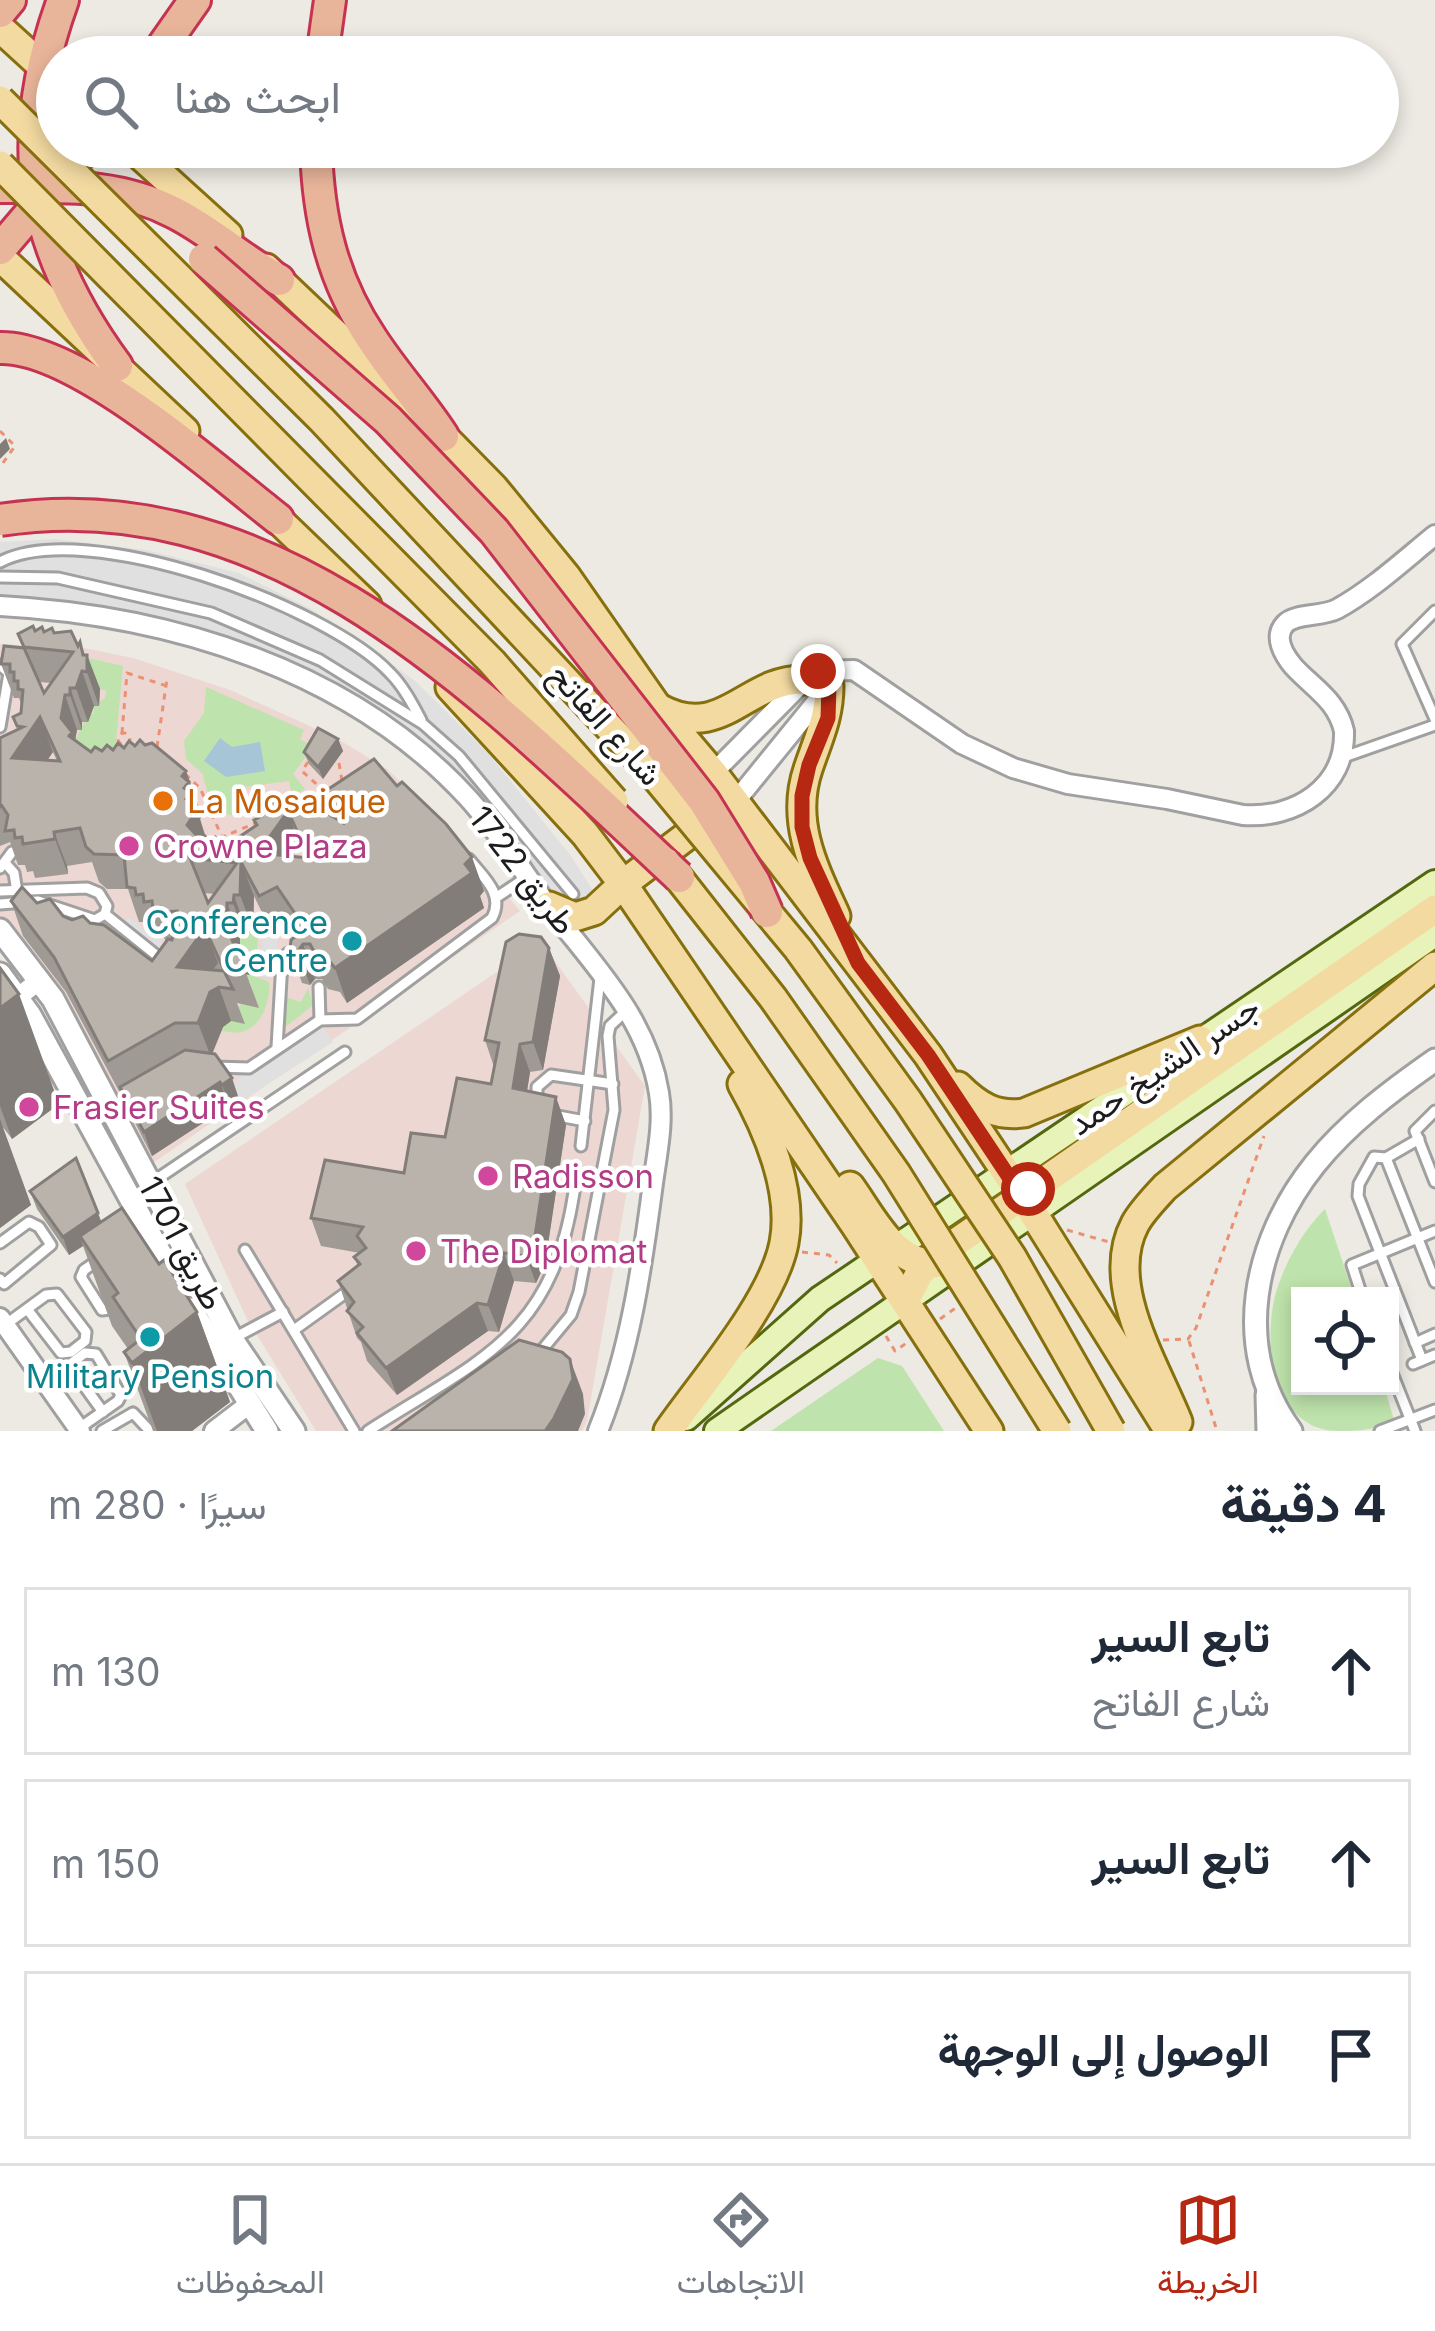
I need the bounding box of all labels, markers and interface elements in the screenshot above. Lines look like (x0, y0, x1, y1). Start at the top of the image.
search box (36, 36, 1399, 168)
icon: search (78, 69, 144, 135)
text: ابحث هنا (174, 69, 341, 124)
route end (791, 644, 845, 698)
street label: شارع الفاتح (538, 655, 671, 795)
place label: La Mosaique (187, 781, 386, 821)
marker: La Mosaique (150, 788, 176, 814)
street label: طريق 1722 (460, 798, 585, 943)
place label: Crowne Plaza (153, 826, 368, 866)
marker: Crowne Plaza (116, 833, 142, 859)
place label: Conference Centre (145, 902, 328, 980)
marker: Conference Centre (339, 928, 365, 954)
street label: جسر الشيخ حمد (1061, 987, 1269, 1146)
place label: Frasier Suites (53, 1087, 265, 1127)
marker: Frasier Suites (16, 1094, 42, 1120)
place label: Radisson (512, 1156, 654, 1196)
route start (1001, 1162, 1055, 1216)
marker: Radisson (475, 1163, 501, 1189)
street label: طريق 1701 (129, 1170, 234, 1317)
place label: The Diplomat (440, 1231, 648, 1271)
marker: The Diplomat (403, 1238, 429, 1264)
map controls (1291, 1287, 1399, 1395)
button: locate (1291, 1287, 1399, 1395)
marker: Military Pension (137, 1324, 163, 1350)
place label: Military Pension (26, 1356, 274, 1396)
text: 4 دقيقة (1220, 1473, 1387, 1534)
text: سيرًا · 280 m (48, 1481, 267, 1528)
text: تابع السير (1092, 1608, 1270, 1663)
icon: ahead (1318, 1638, 1384, 1704)
text: 130 m (51, 1648, 161, 1695)
text: شارع الفاتح (1092, 1678, 1270, 1725)
text: تابع السير (1092, 1830, 1270, 1885)
icon: ahead (1318, 1830, 1384, 1896)
text: 150 m (51, 1840, 160, 1887)
text: الوصول إلى الوجهة (938, 2022, 1270, 2077)
icon: arrive (1318, 2022, 1384, 2088)
tab: المحفوظات (176, 2187, 325, 2311)
tab: الاتجاهات (677, 2187, 805, 2311)
tab: الخريطة (1157, 2187, 1259, 2311)

